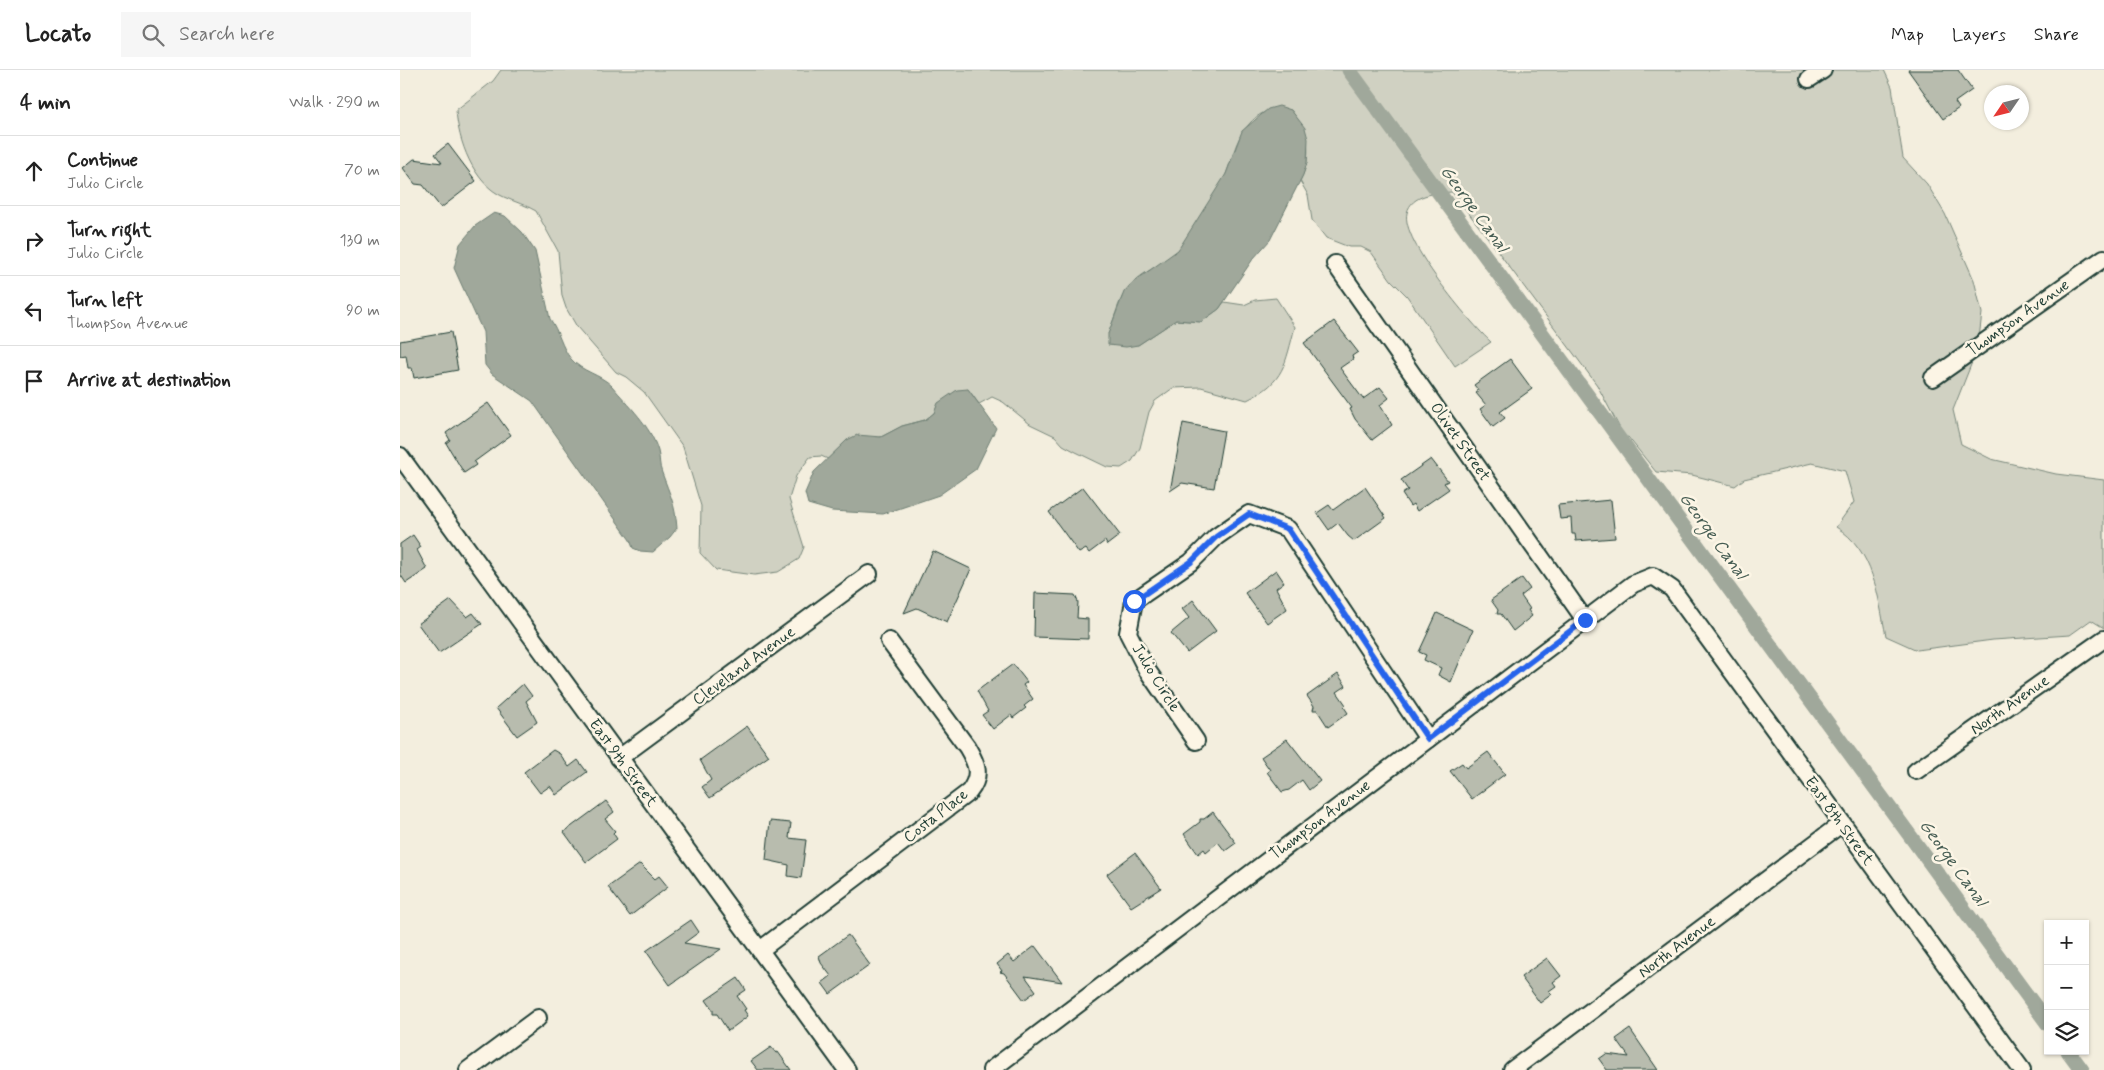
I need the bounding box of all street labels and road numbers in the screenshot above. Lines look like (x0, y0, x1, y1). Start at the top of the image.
street label: Thompson Avenue (1962, 275, 2074, 361)
street label: Olivet Street (1425, 398, 1495, 486)
street label: Cleveland Avenue (688, 621, 800, 710)
street label: Julio Circle (1127, 640, 1186, 717)
street label: North Avenue (1966, 670, 2054, 740)
street label: East 9th Street (584, 715, 662, 812)
street label: East 8th Street (1800, 772, 1879, 870)
street label: Thompson Avenue (1265, 775, 1375, 865)
street label: Costa Place (899, 784, 973, 848)
street label: North Avenue (1634, 911, 1720, 983)

